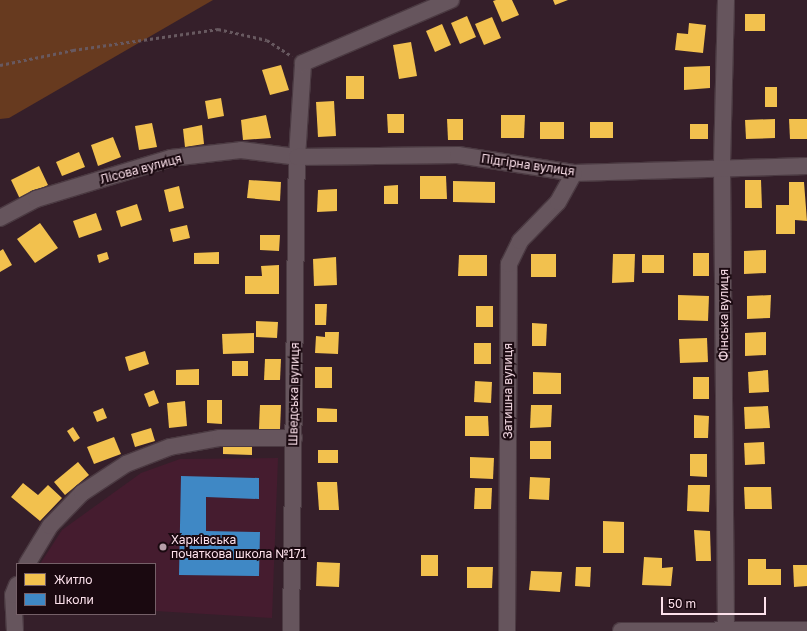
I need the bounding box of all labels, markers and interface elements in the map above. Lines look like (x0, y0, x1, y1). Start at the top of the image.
street label: Лісова вулиця (99, 151, 183, 187)
street label: Підгірна вулиця (480, 151, 576, 179)
street label: Фінська вулиця (717, 269, 731, 361)
street label: Шведська вулиця (286, 342, 302, 446)
street label: Затишна вулиця (501, 343, 515, 439)
place label: Харківська початкова школа №171 (171, 533, 306, 561)
marker: Харківська початкова школа №171 (158, 542, 168, 552)
legend (16, 563, 156, 615)
text: Житло (54, 572, 92, 587)
scale bar (663, 589, 768, 615)
text: Школи (54, 592, 94, 607)
text: 50 m (668, 596, 696, 611)

